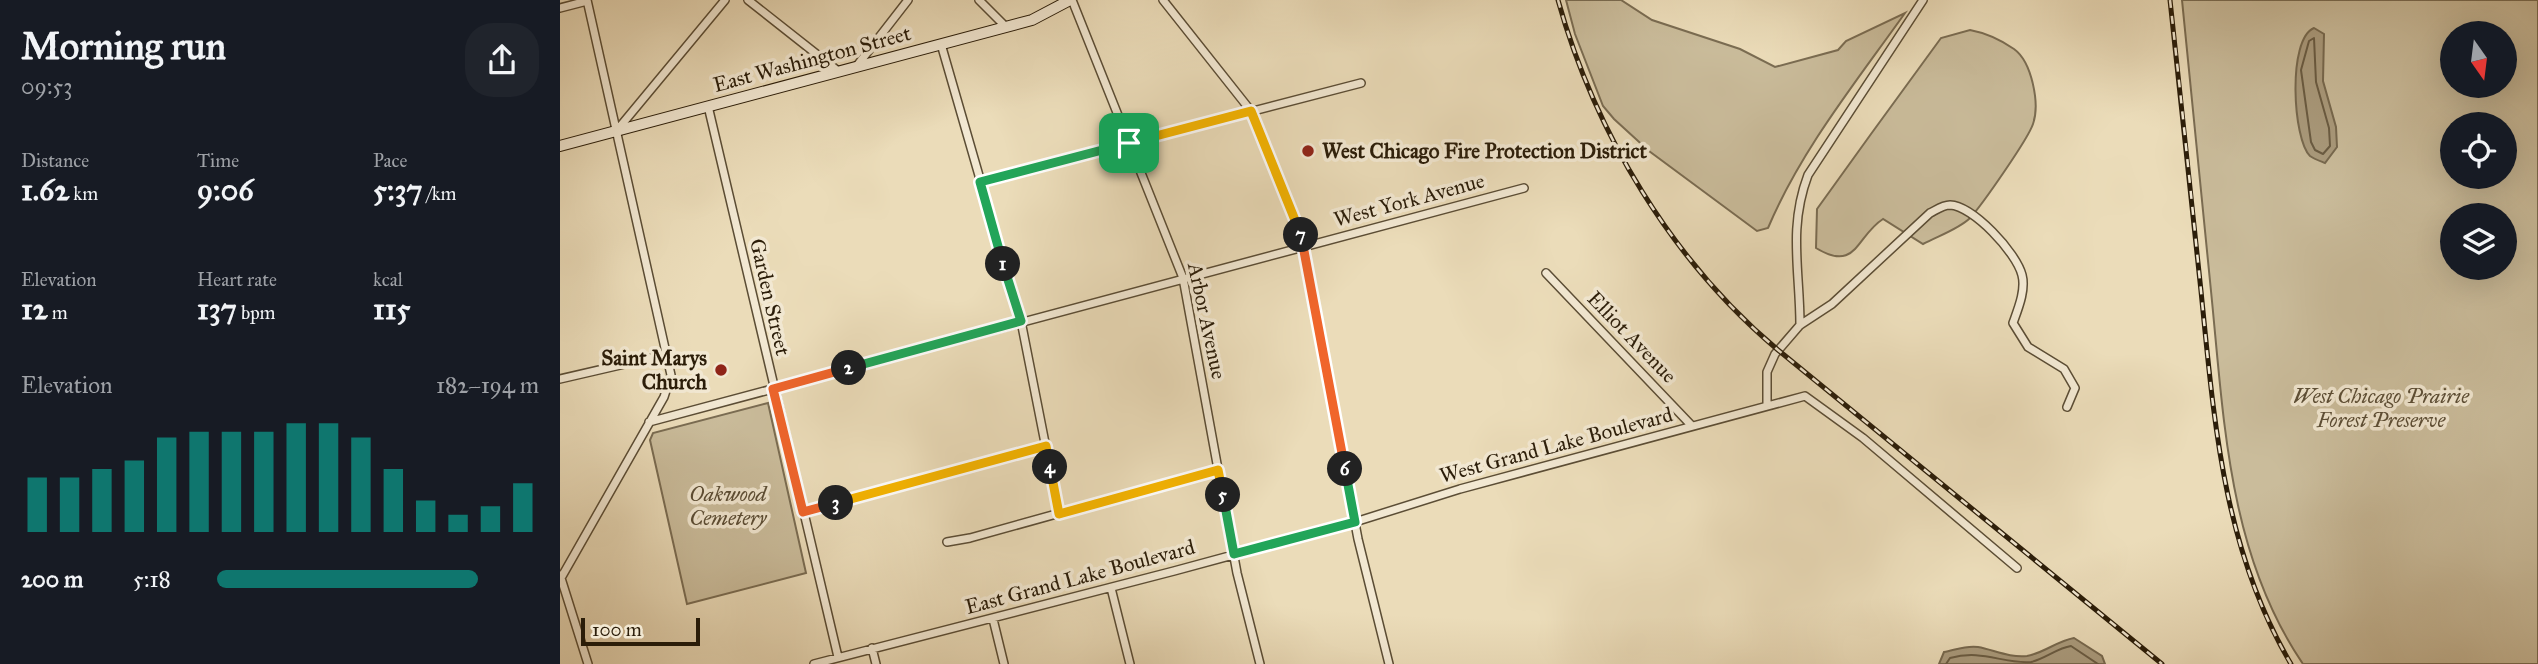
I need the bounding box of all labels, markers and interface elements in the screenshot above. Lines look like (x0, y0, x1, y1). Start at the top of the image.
street label: East Washington Street (710, 20, 914, 98)
north arrow (2440, 21, 2516, 98)
map controls (2440, 21, 2517, 280)
text: Morning run (21, 23, 226, 69)
button: share (465, 23, 539, 97)
text: 09:53 (21, 72, 72, 100)
button: locate (2440, 112, 2517, 189)
pin (1099, 113, 1159, 173)
icon: arrive (1110, 124, 1148, 162)
place label: West Chicago Fire Protection District (1322, 138, 1647, 164)
marker: West Chicago Fire Protection District (1300, 143, 1316, 159)
text: Distance (21, 149, 89, 172)
text: Time (197, 149, 239, 172)
text: Pace (373, 149, 407, 172)
street label: West York Avenue (1331, 167, 1487, 233)
text: 1.62 (21, 172, 69, 208)
text: 9:06 (197, 172, 254, 208)
text: 5:37 (373, 172, 423, 208)
text: km (69, 182, 98, 205)
text: /km (423, 182, 457, 205)
button: layers (2440, 203, 2517, 280)
pin: 7 (1284, 218, 1318, 252)
text: 7 (1295, 223, 1306, 246)
street label: Garden Street (744, 236, 796, 359)
pin: 1 (986, 246, 1020, 282)
text: 1 (999, 252, 1006, 275)
street label: Arbor Avenue (1182, 259, 1232, 382)
text: Elevation (21, 268, 96, 291)
text: Heart rate (197, 268, 277, 291)
text: kcal (373, 268, 403, 291)
street label: Elliot Avenue (1582, 286, 1682, 389)
text: 12 (21, 291, 48, 327)
text: 137 (197, 291, 237, 327)
text: 115 (373, 291, 410, 327)
text: m (48, 301, 68, 324)
text: bpm (237, 301, 276, 324)
place label: Saint Marys Church (601, 345, 707, 395)
pin: 2 (832, 350, 866, 386)
text: 2 (844, 356, 853, 379)
marker: Saint Marys Church (713, 362, 729, 378)
text: Elevation (21, 371, 112, 399)
text: 182–194 m (436, 371, 539, 399)
park label: West Chicago Prairie Forest Preserve (2293, 383, 2470, 433)
street label: West Grand Lake Boulevard (1436, 401, 1676, 489)
pin: 4 (1032, 449, 1068, 484)
pin: 6 (1328, 452, 1362, 486)
text: 4 (1044, 455, 1055, 478)
text: 6 (1340, 457, 1349, 480)
pin: 5 (1206, 477, 1240, 512)
park label: Oakwood Cemetery (689, 481, 769, 531)
text: 5 (1218, 483, 1227, 506)
pin: 3 (818, 486, 854, 520)
text: 3 (832, 491, 839, 514)
street label: East Grand Lake Boulevard (962, 534, 1198, 620)
text: 200 m (21, 565, 83, 593)
text: 5:18 (133, 565, 171, 593)
scale bar (581, 615, 700, 647)
text: 100 m (592, 618, 642, 641)

